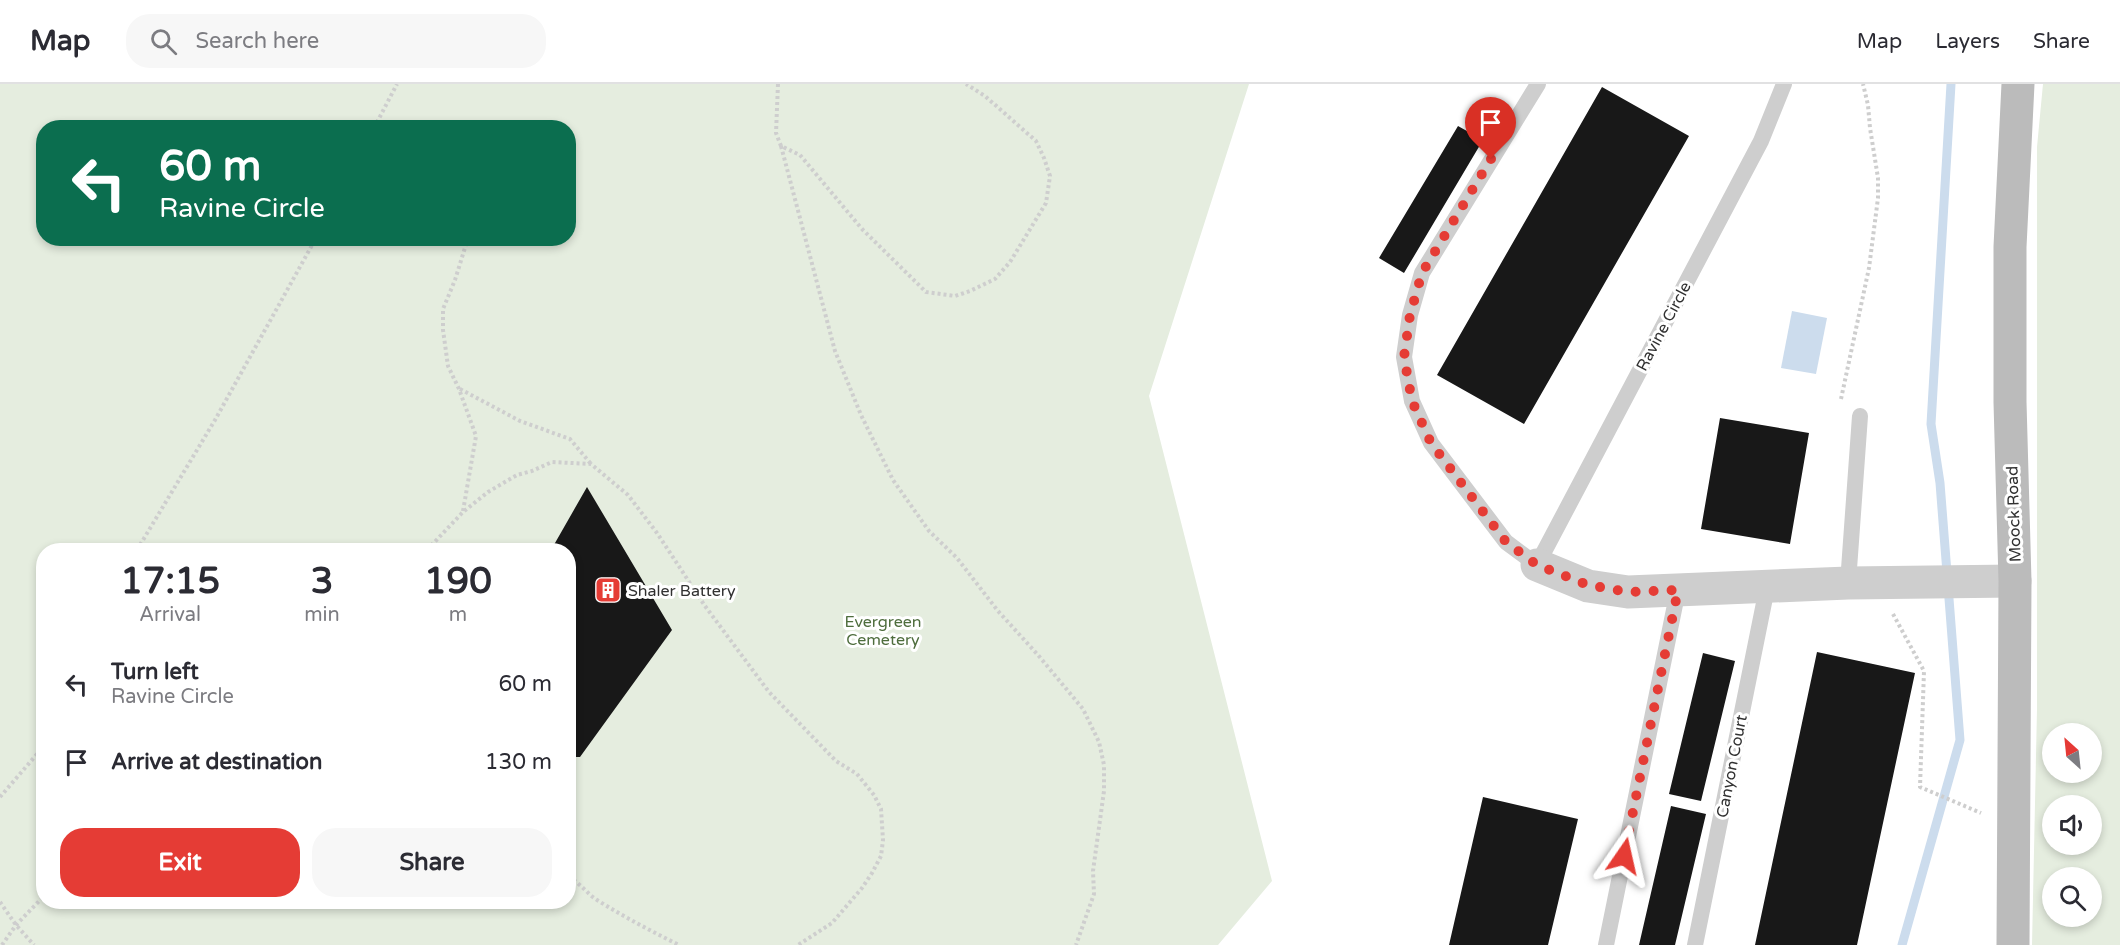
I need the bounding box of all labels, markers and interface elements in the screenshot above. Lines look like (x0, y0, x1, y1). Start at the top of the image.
search box (126, 14, 546, 68)
text: Map (30, 24, 90, 58)
icon: search (147, 25, 180, 58)
text: Search here (195, 28, 319, 54)
text: Map (1857, 29, 1902, 54)
text: Layers (1935, 29, 2000, 54)
text: Share (2033, 29, 2090, 54)
pin (1465, 97, 1516, 159)
icon: arrive (1474, 106, 1507, 139)
text: 60 m (159, 141, 261, 192)
icon: left (60, 144, 138, 222)
text: Ravine Circle (159, 192, 325, 225)
street label: Ravine Circle (1632, 278, 1696, 375)
street label: Moock Road (2002, 465, 2026, 562)
text: 17:15 (120, 560, 220, 603)
text: 3 (311, 560, 333, 603)
text: 190 (424, 560, 492, 603)
building icon: Shaler Battery (593, 575, 623, 605)
place label: Shaler Battery (628, 581, 736, 601)
text: Arrival (139, 603, 201, 627)
text: min (304, 603, 340, 627)
text: m (449, 603, 467, 627)
park label: Evergreen Cemetery (844, 612, 922, 650)
text: Turn left (111, 659, 199, 685)
icon: left (60, 668, 93, 701)
text: 60 m (498, 671, 552, 697)
text: Ravine Circle (111, 685, 234, 709)
street label: Canyon Court (1712, 713, 1752, 819)
north arrow (2042, 723, 2102, 783)
map controls (2042, 723, 2102, 927)
icon: arrive (60, 746, 93, 779)
text: Arrive at destination (111, 749, 322, 775)
text: 130 m (485, 749, 552, 775)
button: sound (2042, 795, 2102, 855)
position arrow (1592, 824, 1656, 888)
button: Exit (60, 828, 300, 897)
button: Share (312, 828, 552, 897)
button: search (2042, 867, 2102, 927)

